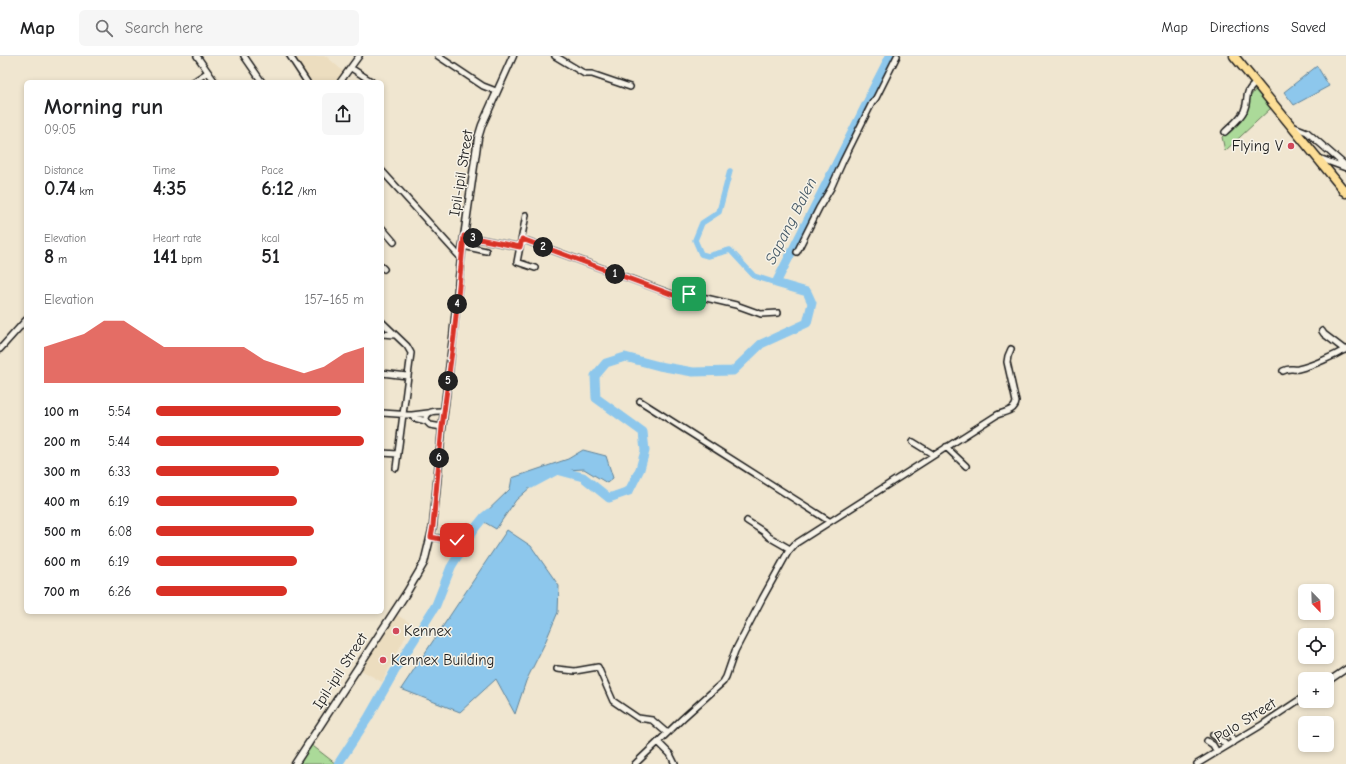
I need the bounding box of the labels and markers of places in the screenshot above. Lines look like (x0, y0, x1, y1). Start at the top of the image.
place label: Flying V (1232, 137, 1283, 155)
marker: Flying V (1286, 141, 1296, 151)
pin: 3 (463, 228, 483, 248)
pin: 2 (533, 237, 553, 257)
pin: 1 (605, 264, 625, 284)
pin (672, 277, 706, 311)
pin: 4 (447, 294, 467, 314)
pin: 5 (438, 371, 458, 391)
pin: 6 (429, 448, 449, 468)
pin (440, 523, 474, 557)
place label: Kennex (404, 622, 452, 640)
marker: Kennex (391, 626, 401, 636)
place label: Kennex Building (391, 651, 494, 669)
marker: Kennex Building (378, 655, 388, 665)

